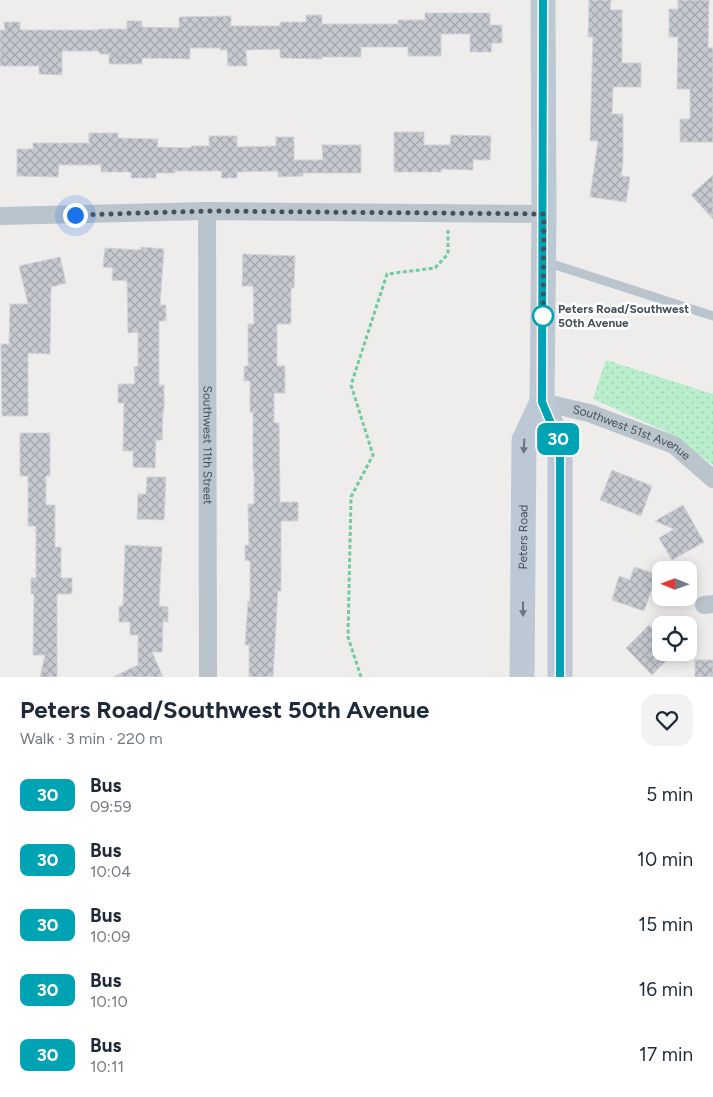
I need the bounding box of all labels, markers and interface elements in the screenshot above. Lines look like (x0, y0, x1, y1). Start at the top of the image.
your location (63, 203, 88, 228)
place label: Peters Road/Southwest 50th Avenue (558, 302, 689, 330)
marker: Peters Road/Southwest 50th Avenue (532, 305, 554, 327)
street label: Southwest 11th Street (200, 386, 215, 505)
street label: Southwest 51st Avenue (571, 402, 693, 463)
line badge: 30 (536, 423, 580, 455)
text: 30 (547, 428, 569, 450)
one-way arrow (520, 439, 528, 455)
street label: Peters Road (516, 505, 530, 569)
north arrow (652, 561, 698, 606)
map controls (652, 561, 697, 661)
one-way arrow (519, 601, 527, 617)
button: locate (652, 616, 697, 661)
button: heart (641, 694, 693, 746)
text: Peters Road/Southwest 50th Avenue (20, 695, 429, 724)
text: Walk · 3 min · 220 m (20, 729, 163, 748)
text: Bus (90, 774, 121, 797)
text: 5 min (646, 783, 693, 806)
text: 30 (37, 784, 58, 806)
text: 09:59 (90, 797, 132, 816)
text: Bus (90, 839, 121, 862)
text: 10 min (637, 848, 693, 871)
text: 30 (37, 849, 58, 871)
text: 10:04 (90, 862, 131, 881)
text: Bus (90, 904, 121, 927)
text: 15 min (638, 913, 693, 936)
text: 30 (37, 914, 58, 936)
text: 10:09 (90, 927, 130, 946)
text: Bus (90, 969, 121, 992)
text: 16 min (639, 978, 693, 1001)
text: 30 (37, 979, 58, 1001)
text: 10:10 (90, 992, 128, 1011)
text: Bus (90, 1034, 121, 1057)
text: 17 min (639, 1043, 693, 1066)
text: 30 (37, 1044, 58, 1066)
text: 10:11 (90, 1057, 124, 1076)

